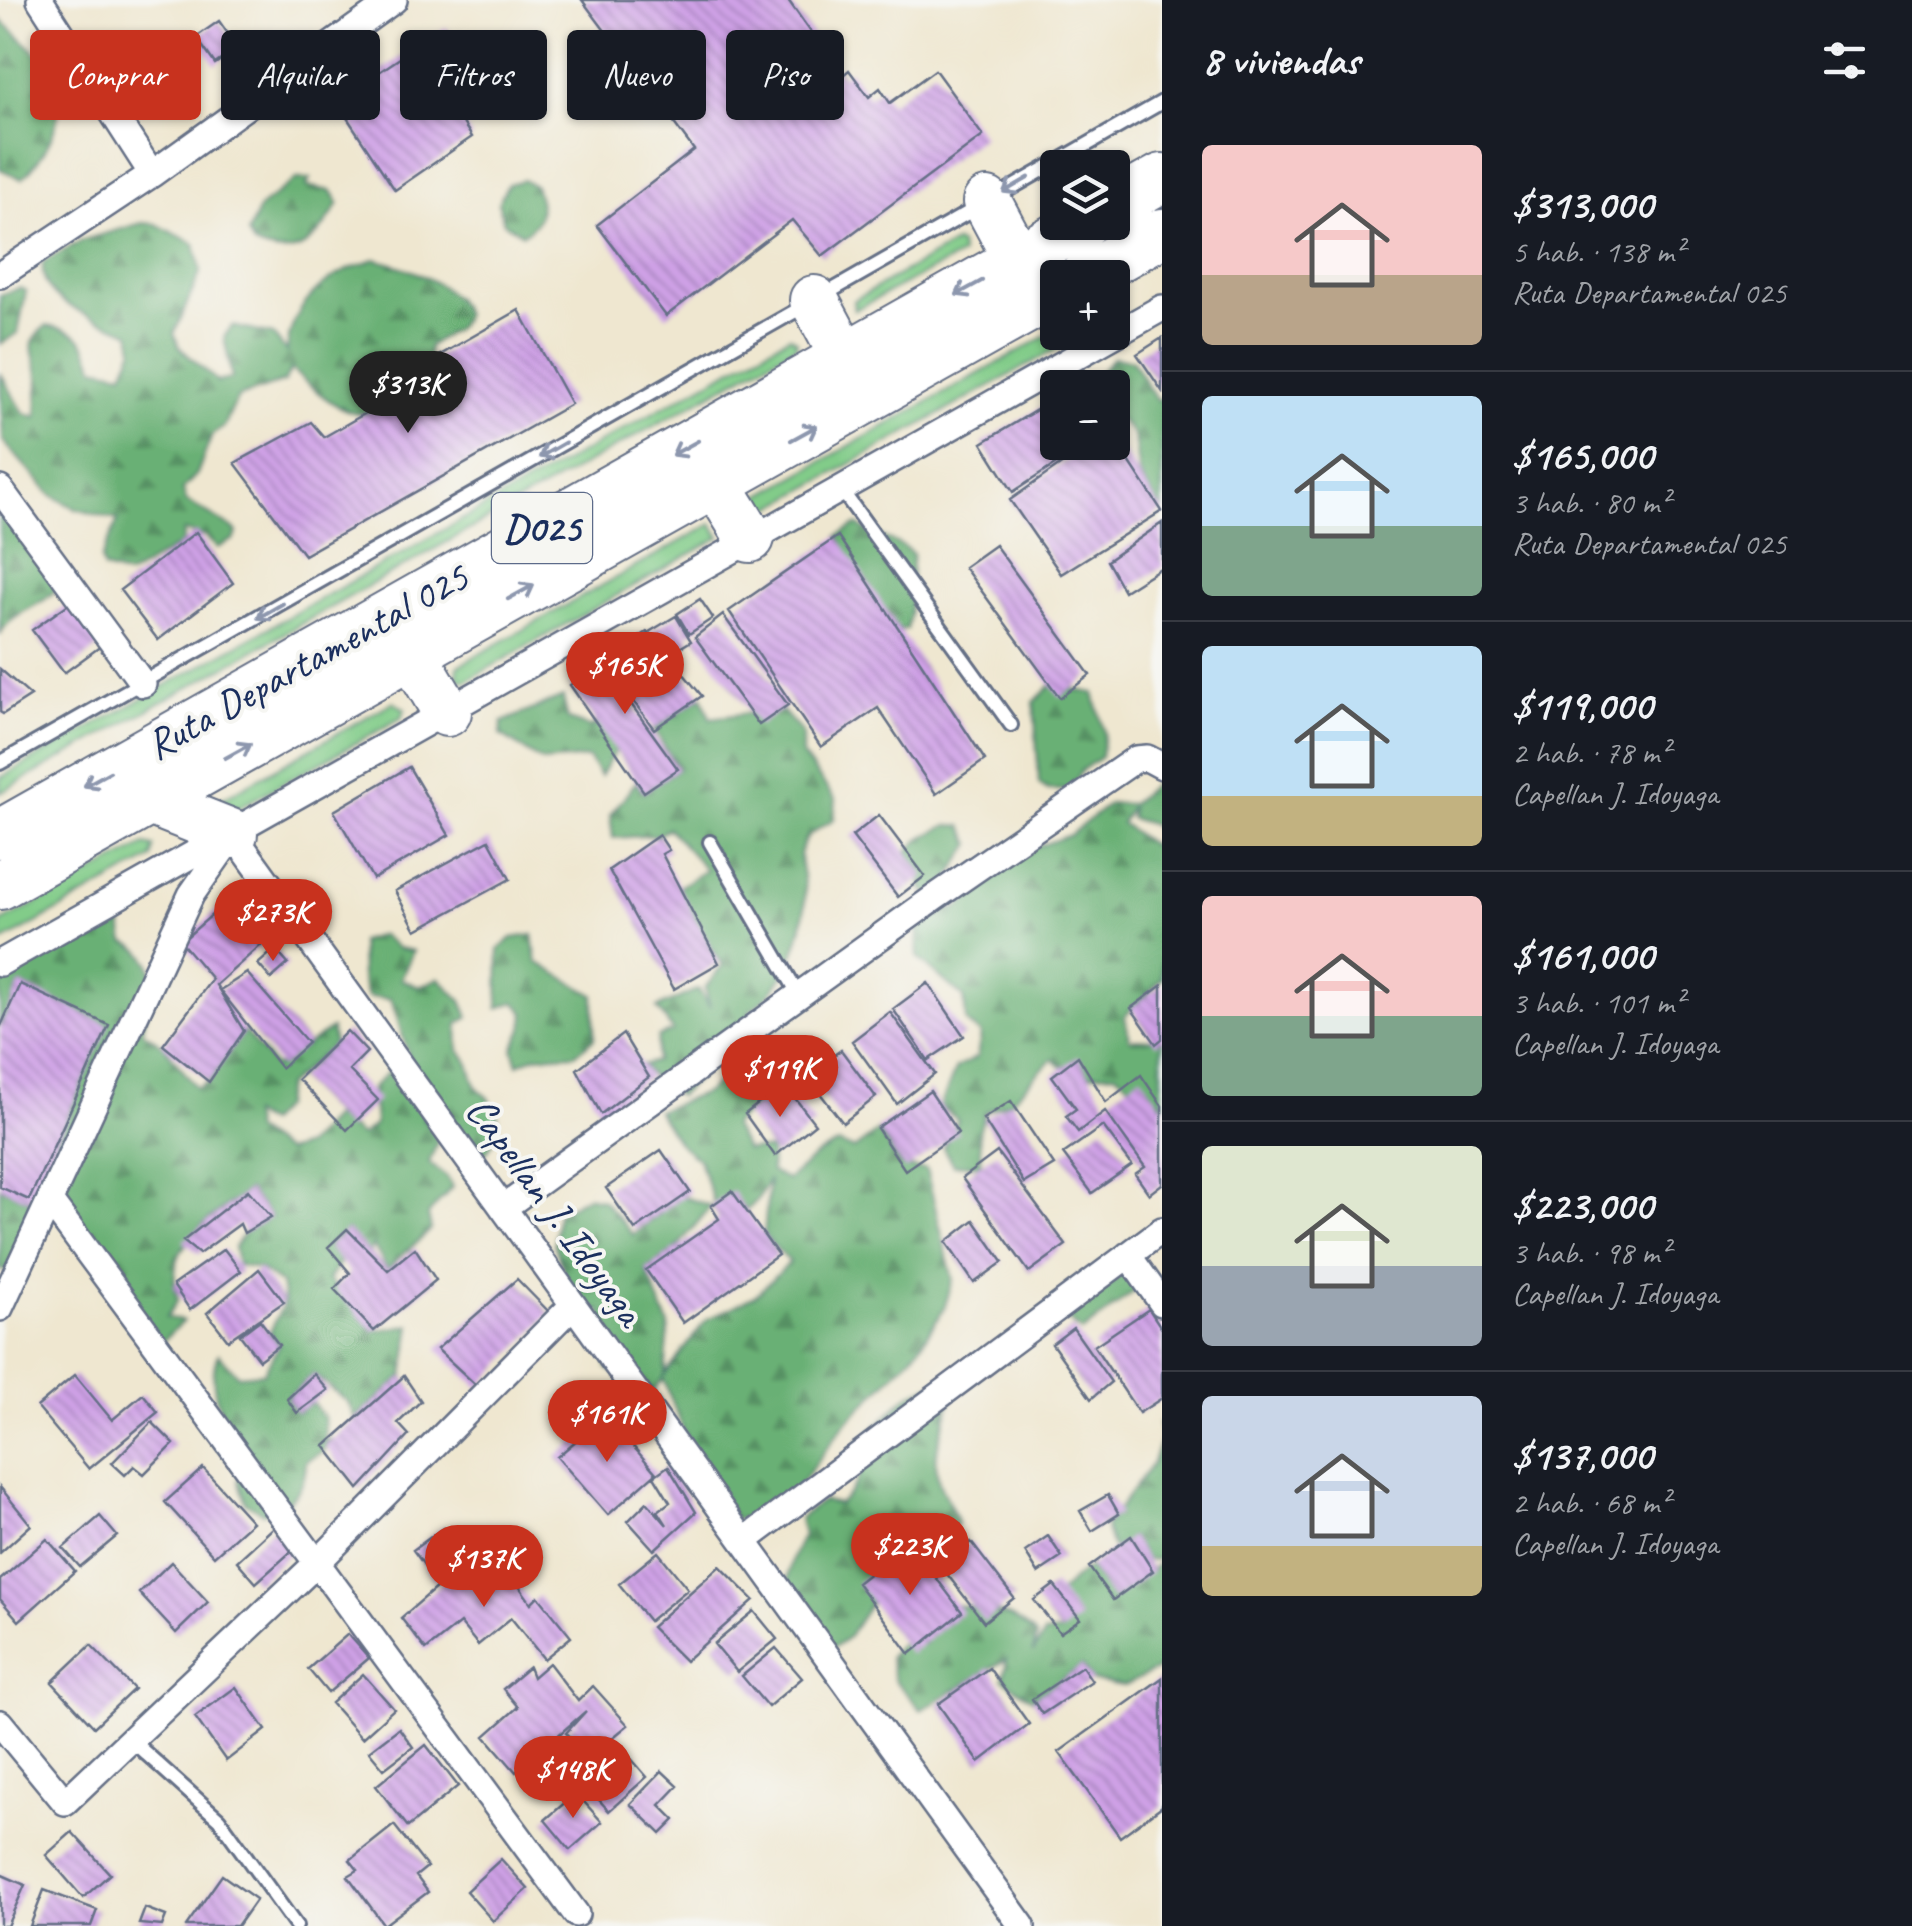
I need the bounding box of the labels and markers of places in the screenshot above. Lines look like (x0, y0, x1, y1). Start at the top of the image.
pin: $313K (338, 351, 478, 436)
pin: $165K (555, 632, 695, 717)
pin: $273K (203, 879, 343, 964)
pin: $119K (710, 1035, 850, 1120)
pin: $161K (537, 1380, 677, 1465)
pin: $223K (840, 1513, 980, 1598)
pin: $137K (414, 1525, 554, 1610)
pin: $148K (503, 1736, 643, 1821)

